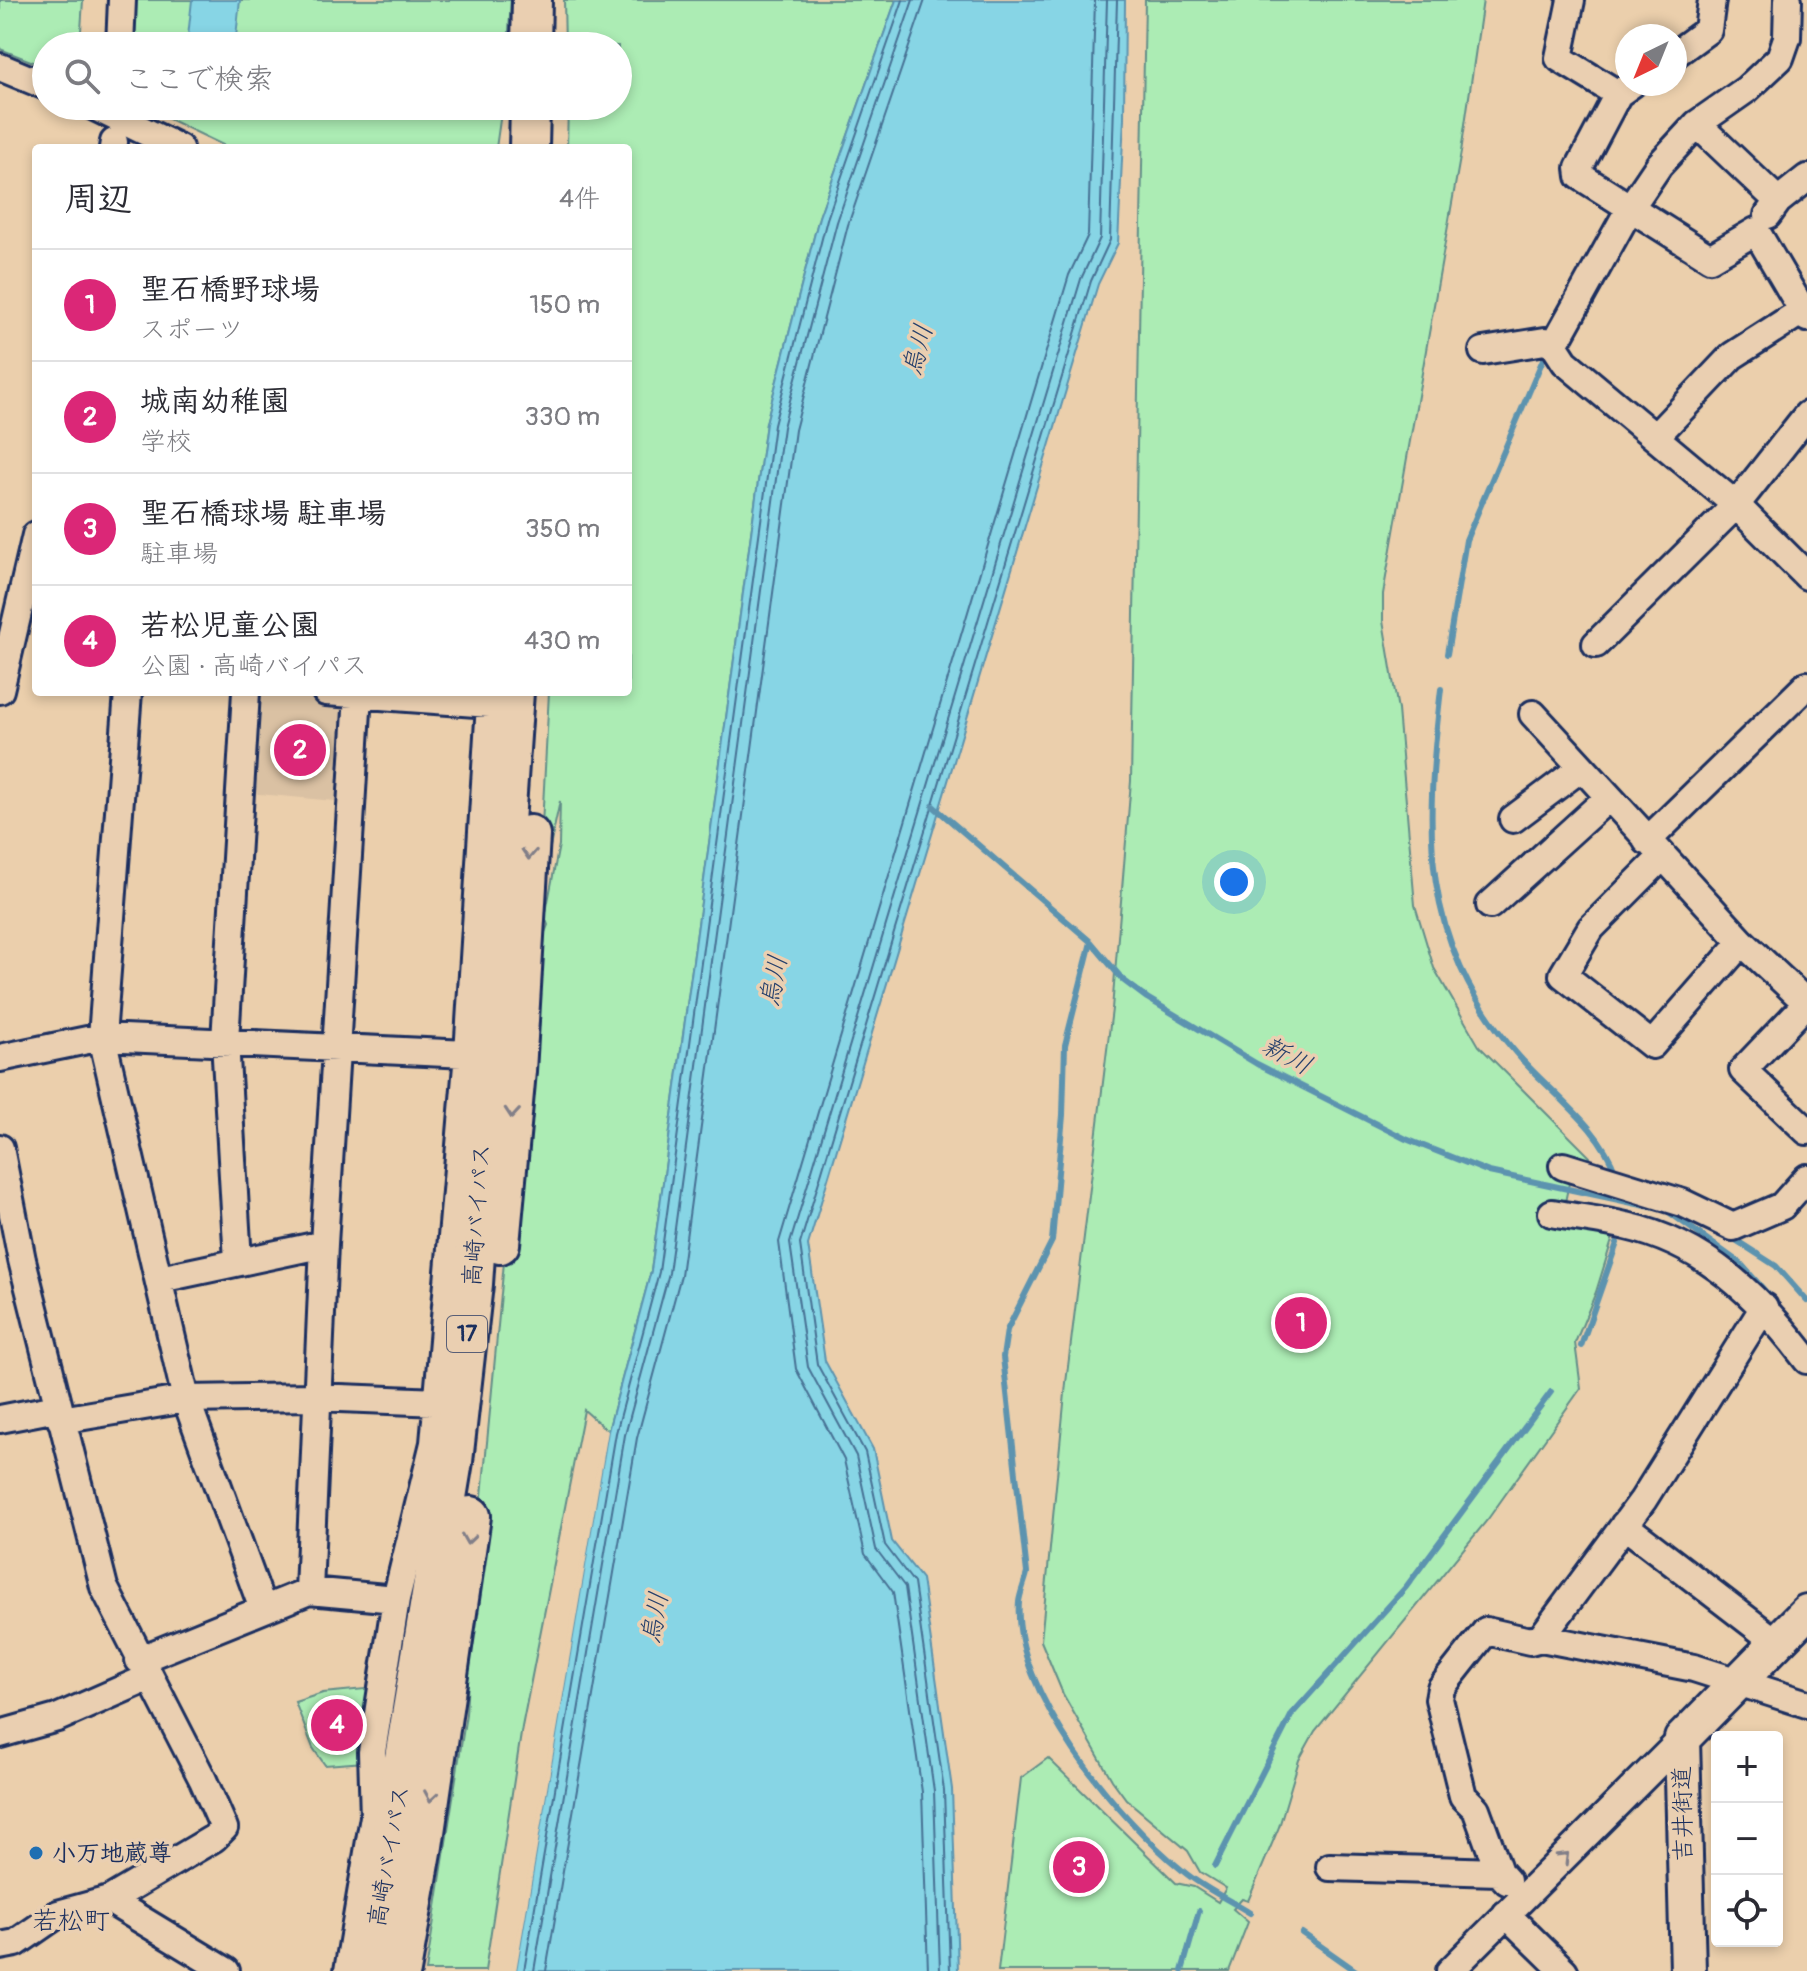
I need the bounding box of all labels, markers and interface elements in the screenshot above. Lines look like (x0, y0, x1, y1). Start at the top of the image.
north arrow (1615, 24, 1687, 96)
search box (32, 32, 632, 120)
icon: search (60, 54, 104, 98)
text: ここで検索 (124, 61, 274, 98)
text: 周辺 (64, 178, 132, 221)
text: 4件 (559, 183, 600, 215)
text: 聖石橋野球場 (140, 271, 320, 308)
text: 1 (85, 289, 95, 321)
text: 150 m (529, 289, 600, 321)
text: スポーツ (140, 314, 243, 346)
water label: 烏川 (896, 321, 940, 379)
text: 城南幼稚園 (140, 383, 290, 420)
text: 2 (83, 401, 97, 433)
text: 330 m (524, 401, 600, 433)
text: 学校 (140, 426, 192, 458)
text: 聖石橋球場 駐車場 (140, 495, 387, 532)
text: 3 (83, 513, 97, 545)
text: 350 m (525, 513, 600, 545)
text: 駐車場 (140, 538, 218, 570)
text: 若松児童公園 (140, 607, 320, 644)
text: 4 (82, 625, 98, 657)
text: 430 m (524, 625, 600, 657)
text: 公園 · 高崎バイパス (140, 650, 367, 682)
pin: 2 (274, 720, 326, 780)
one-way arrow (520, 848, 537, 861)
your location (1214, 862, 1254, 902)
water label: 烏川 (753, 952, 795, 1010)
water label: 新川 (1257, 1030, 1317, 1082)
one-way arrow (504, 1107, 521, 1120)
street label: 高崎バイパス (458, 1142, 496, 1288)
pin: 1 (1275, 1293, 1327, 1353)
road number: 17 (447, 1316, 487, 1352)
one-way arrow (459, 1533, 476, 1546)
water label: 烏川 (634, 1589, 676, 1647)
pin: 4 (311, 1695, 363, 1755)
map controls (1711, 1731, 1783, 1947)
button: + (1711, 1731, 1783, 1803)
street label: 吉井街道 (1668, 1766, 1698, 1862)
street label: 高崎バイパス (362, 1783, 416, 1929)
one-way arrow (423, 1789, 440, 1803)
button: − (1711, 1803, 1783, 1875)
pin: 3 (1053, 1837, 1105, 1897)
place label: 小万地蔵尊 (52, 1839, 172, 1868)
marker: 小万地蔵尊 (27, 1844, 45, 1862)
one-way arrow (1555, 1852, 1569, 1866)
button: locate (1711, 1875, 1783, 1947)
district label: 若松町 (32, 1905, 110, 1937)

